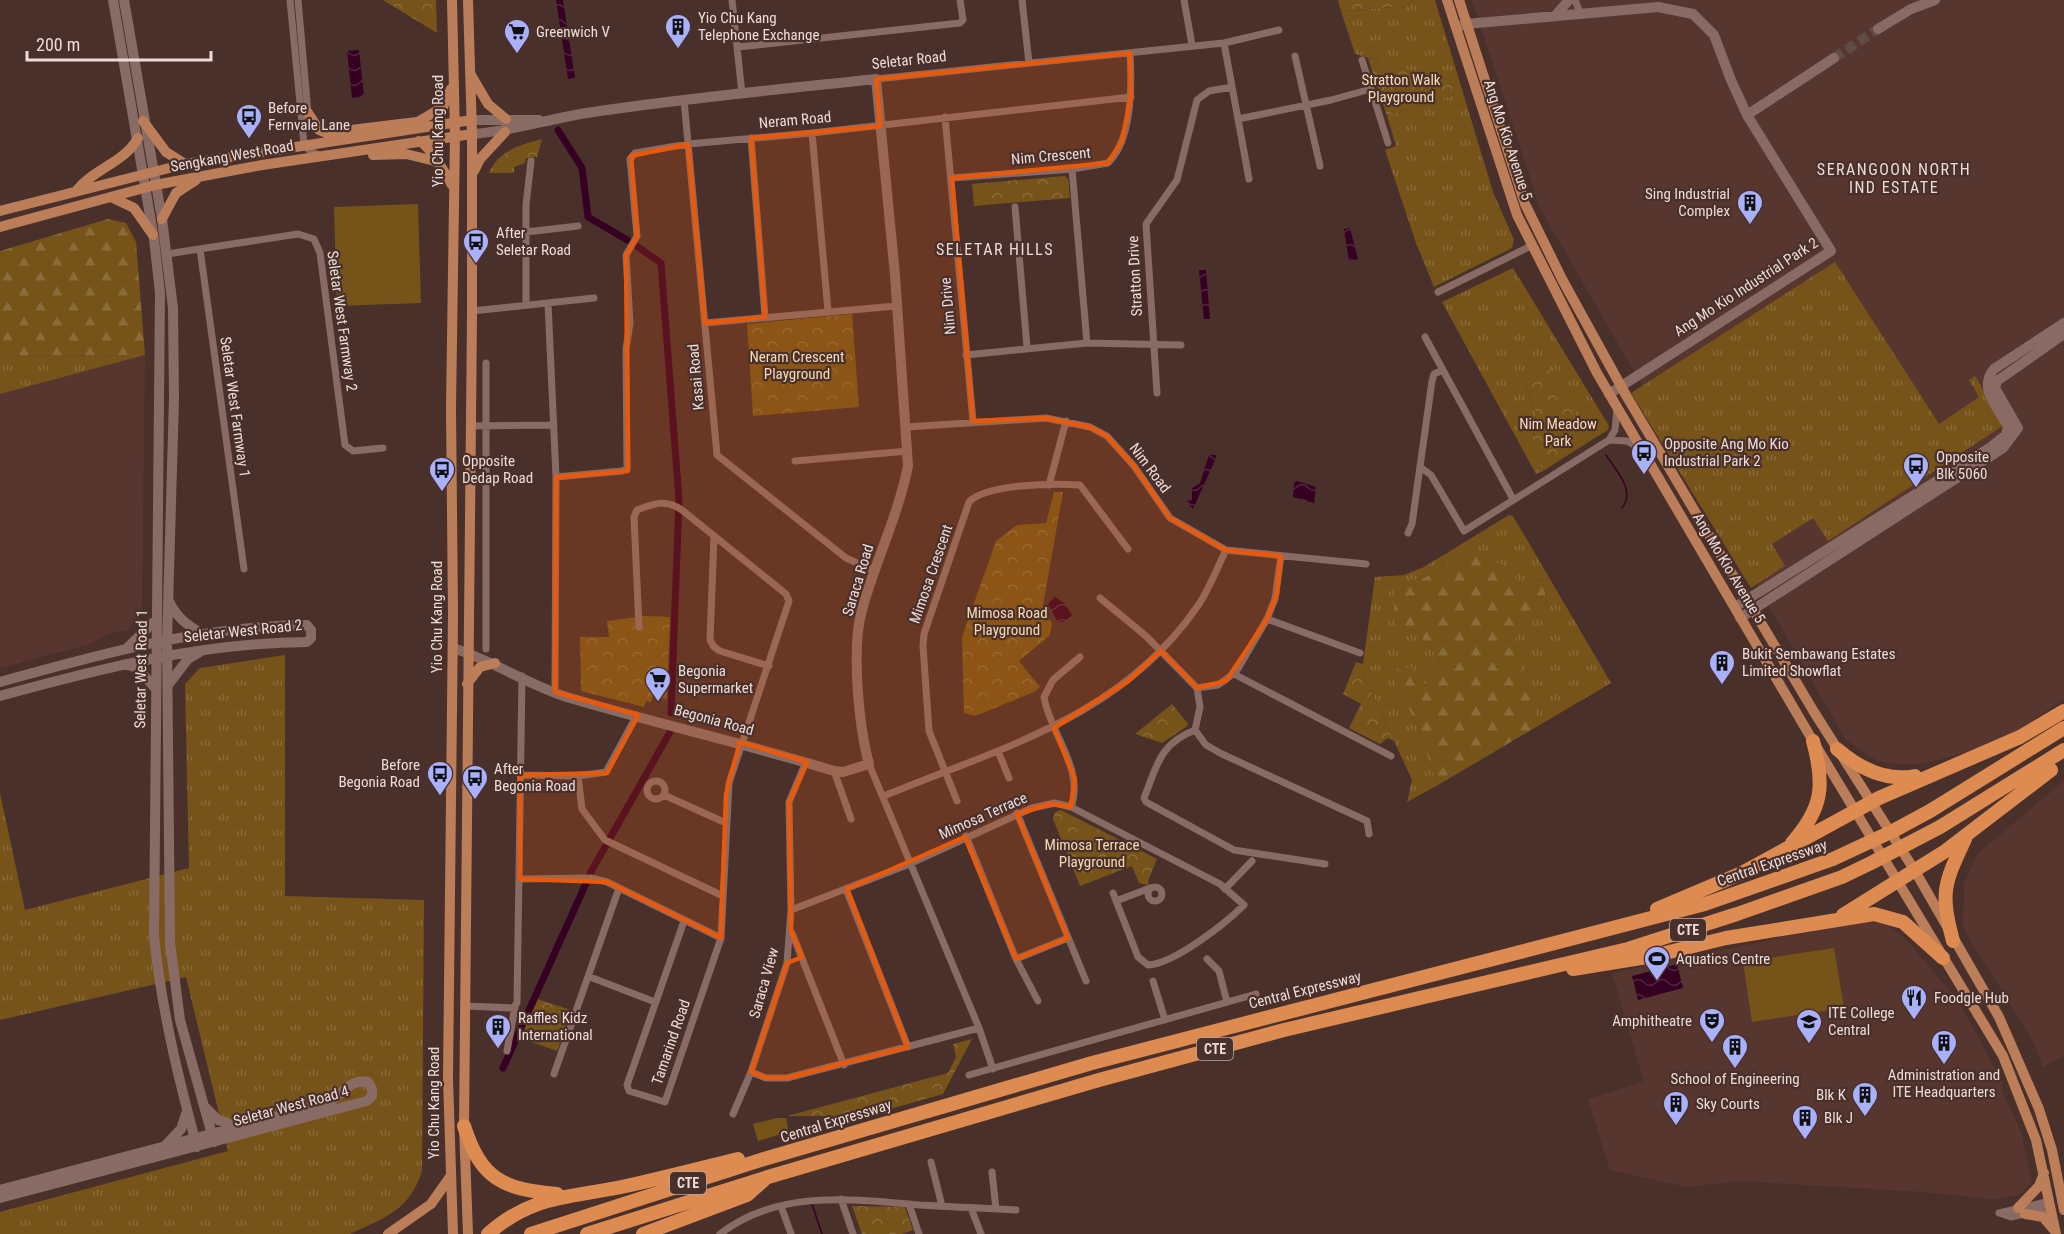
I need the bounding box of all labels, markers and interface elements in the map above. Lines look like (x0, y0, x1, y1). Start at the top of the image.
place label: Yio Chu Kang Telephone Exchange (698, 9, 819, 44)
building icon: Yio Chu Kang Telephone Exchange (663, 12, 693, 50)
supermarket icon: Greenwich V (502, 17, 532, 55)
place label: Greenwich V (536, 23, 610, 41)
scale bar (27, 24, 212, 62)
text: 200 m (36, 34, 80, 55)
street label: Seletar Road (871, 47, 947, 73)
park label: Stratton Walk Playground (1361, 71, 1441, 106)
street label: Yio Chu Kang Road (429, 75, 447, 187)
street label: Ang Mo Kio Avenue 5 (1480, 77, 1536, 203)
place label: Before Fernvale Lane (268, 99, 350, 134)
bus stop icon: Before Fernvale Lane (234, 102, 264, 140)
street label: Neram Road (758, 108, 832, 132)
street label: Sengkang West Road (169, 136, 295, 176)
street label: Nim Crescent (1010, 144, 1092, 168)
district label: SERANGOON NORTH IND ESTATE (1817, 160, 1971, 197)
place label: Sing Industrial Complex (1645, 185, 1730, 220)
building icon: Sing Industrial Complex (1735, 188, 1765, 226)
place label: After Seletar Road (496, 224, 571, 259)
bus stop icon: After Seletar Road (461, 227, 491, 265)
street label: Ang Mo Kio Industrial Park 2 (1671, 234, 1821, 340)
street label: Stratton Drive (1124, 235, 1146, 317)
district label: SELETAR HILLS (936, 240, 1054, 259)
street label: Seletar West Farmway 2 (323, 250, 361, 392)
street label: Nim Drive (937, 277, 959, 335)
street label: Seletar West Farmway 1 (216, 336, 254, 478)
street label: Kasai Road (684, 343, 708, 411)
park label: Neram Crescent Playground (750, 348, 845, 383)
park label: Nim Meadow Park (1519, 415, 1597, 450)
place label: Opposite Ang Mo Kio Industrial Park 2 (1664, 435, 1789, 470)
bus stop icon: Opposite Ang Mo Kio Industrial Park 2 (1629, 438, 1659, 476)
street label: Nim Road (1125, 440, 1175, 496)
place label: Opposite Blk 5060 (1936, 448, 1989, 483)
bus stop icon: Opposite Blk 5060 (1901, 451, 1931, 489)
place label: Opposite Dedap Road (462, 452, 533, 487)
bus stop icon: Opposite Dedap Road (427, 455, 457, 493)
street label: Ang Mo Kio Avenue 5 (1689, 509, 1769, 627)
street label: Mimosa Crescent (906, 522, 956, 626)
street label: Saraca Road (839, 542, 877, 618)
street label: Yio Chu Kang Road (428, 561, 446, 673)
park label: Mimosa Road Playground (966, 604, 1048, 639)
street label: Seletar West Road 1 (131, 609, 151, 729)
street label: Seletar West Road 2 (183, 616, 303, 646)
place label: Bukit Sembawang Estates Limited Showflat (1742, 645, 1896, 680)
building icon: Bukit Sembawang Estates Limited Showflat (1707, 648, 1737, 686)
place label: Begonia Supermarket (678, 662, 753, 697)
supermarket icon: Begonia Supermarket (643, 665, 673, 703)
street label: Begonia Road (672, 701, 756, 739)
place label: Before Begonia Road (338, 756, 420, 791)
bus stop icon: Before Begonia Road (425, 759, 455, 797)
place label: After Begonia Road (494, 760, 576, 795)
bus stop icon: After Begonia Road (460, 763, 490, 801)
street label: Mimosa Terrace (936, 788, 1030, 844)
park label: Mimosa Terrace Playground (1045, 836, 1139, 871)
street label: Central Expressway (1715, 836, 1829, 890)
road number: CTE (1670, 919, 1706, 941)
sports icon: Aquatics Centre (1642, 944, 1672, 982)
street label: Saraca View (745, 945, 783, 1020)
place label: Aquatics Centre (1676, 950, 1770, 968)
street label: Central Expressway (1247, 967, 1363, 1013)
restaurant icon: Foodgle Hub (1899, 983, 1929, 1021)
place label: Foodgle Hub (1934, 989, 2009, 1007)
street label: Tamarind Road (648, 997, 694, 1087)
place label: ITE College Central (1828, 1004, 1895, 1039)
theatre icon: Amphitheatre (1697, 1006, 1727, 1044)
school or university icon: ITE College Central (1794, 1007, 1824, 1045)
place label: Raffles Kidz International (518, 1009, 593, 1044)
building icon: Raffles Kidz International (483, 1012, 513, 1050)
place label: Amphitheatre (1612, 1012, 1692, 1030)
building icon: Administration and ITE Headquarters (1929, 1028, 1959, 1066)
building icon: School of Engineering (1720, 1032, 1750, 1070)
road number: CTE (1197, 1038, 1233, 1060)
street label: Yio Chu Kang Road (425, 1047, 443, 1159)
place label: Administration and ITE Headquarters (1888, 1066, 2000, 1101)
place label: School of Engineering (1670, 1070, 1800, 1088)
building icon: Blk K (1850, 1080, 1880, 1118)
street label: Seletar West Road 4 (231, 1082, 351, 1130)
place label: Blk K (1816, 1086, 1847, 1104)
building icon: Sky Courts (1661, 1089, 1691, 1127)
place label: Sky Courts (1696, 1095, 1760, 1113)
street label: Central Expressway (778, 1096, 894, 1146)
building icon: Blk J (1790, 1103, 1820, 1141)
place label: Blk J (1824, 1109, 1853, 1127)
road number: CTE (670, 1172, 706, 1194)

